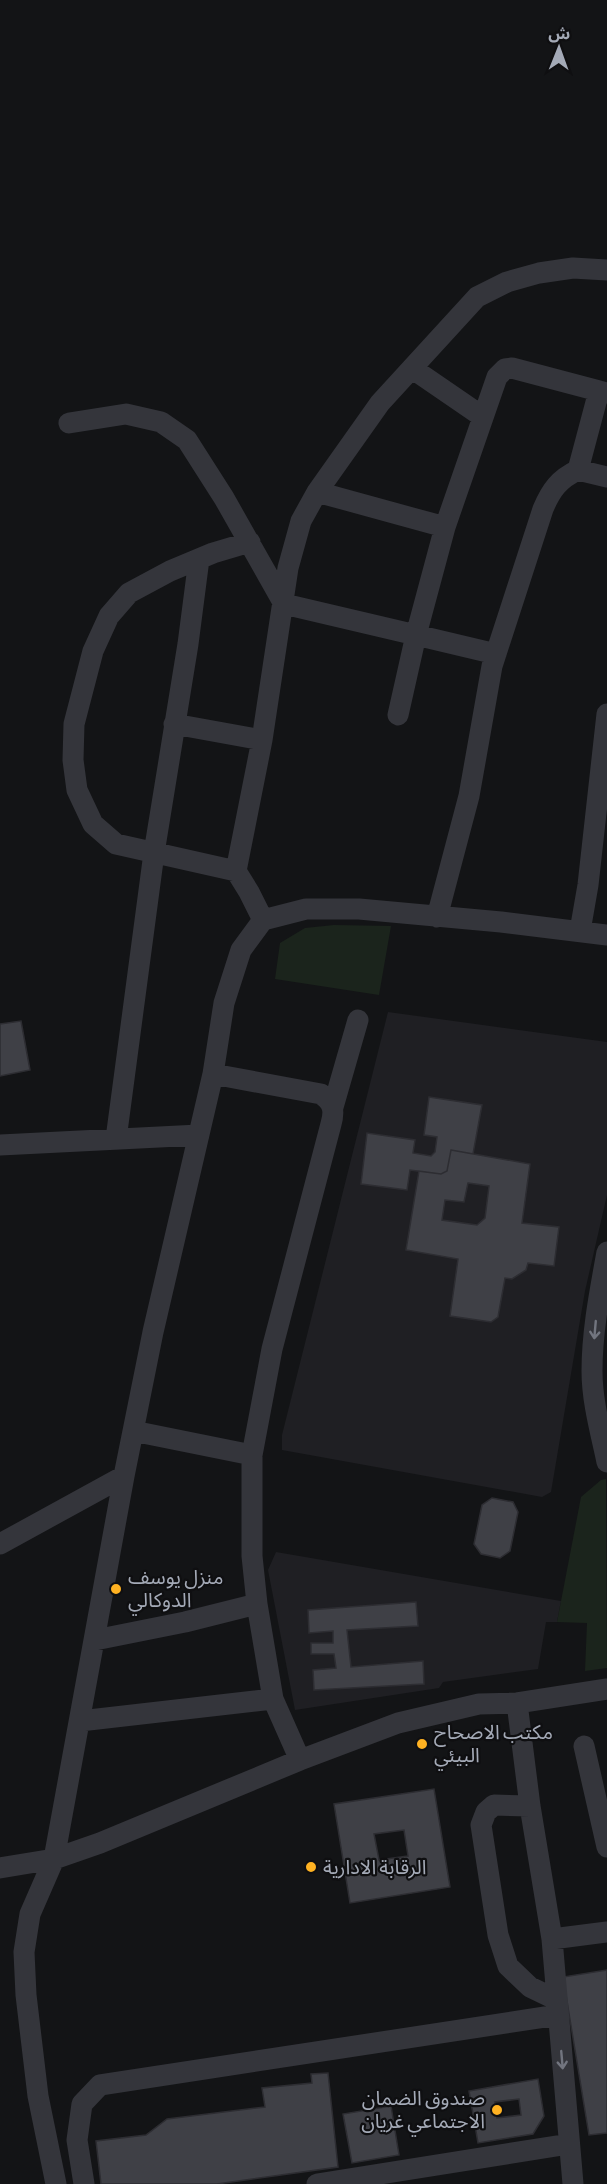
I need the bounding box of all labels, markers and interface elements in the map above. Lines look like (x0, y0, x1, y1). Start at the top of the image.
north arrow (529, 18, 589, 78)
text: ش (548, 25, 570, 44)
one-way arrow (589, 1320, 600, 1340)
place label: منزل يوسف الدوكالي (128, 1566, 223, 1616)
marker: منزل يوسف الدوكالي (109, 1582, 123, 1596)
place label: مكتب الاصحاح البيئي (434, 1721, 553, 1771)
marker: مكتب الاصحاح البيئي (415, 1737, 429, 1751)
place label: الرقابة الادارية (323, 1856, 426, 1880)
marker: الرقابة الادارية (304, 1860, 318, 1874)
one-way arrow (557, 2049, 568, 2069)
place label: صندوق الضمان الاجتماعي غريان (361, 2087, 485, 2137)
marker: صندوق الضمان الاجتماعي غريان (490, 2103, 504, 2117)

